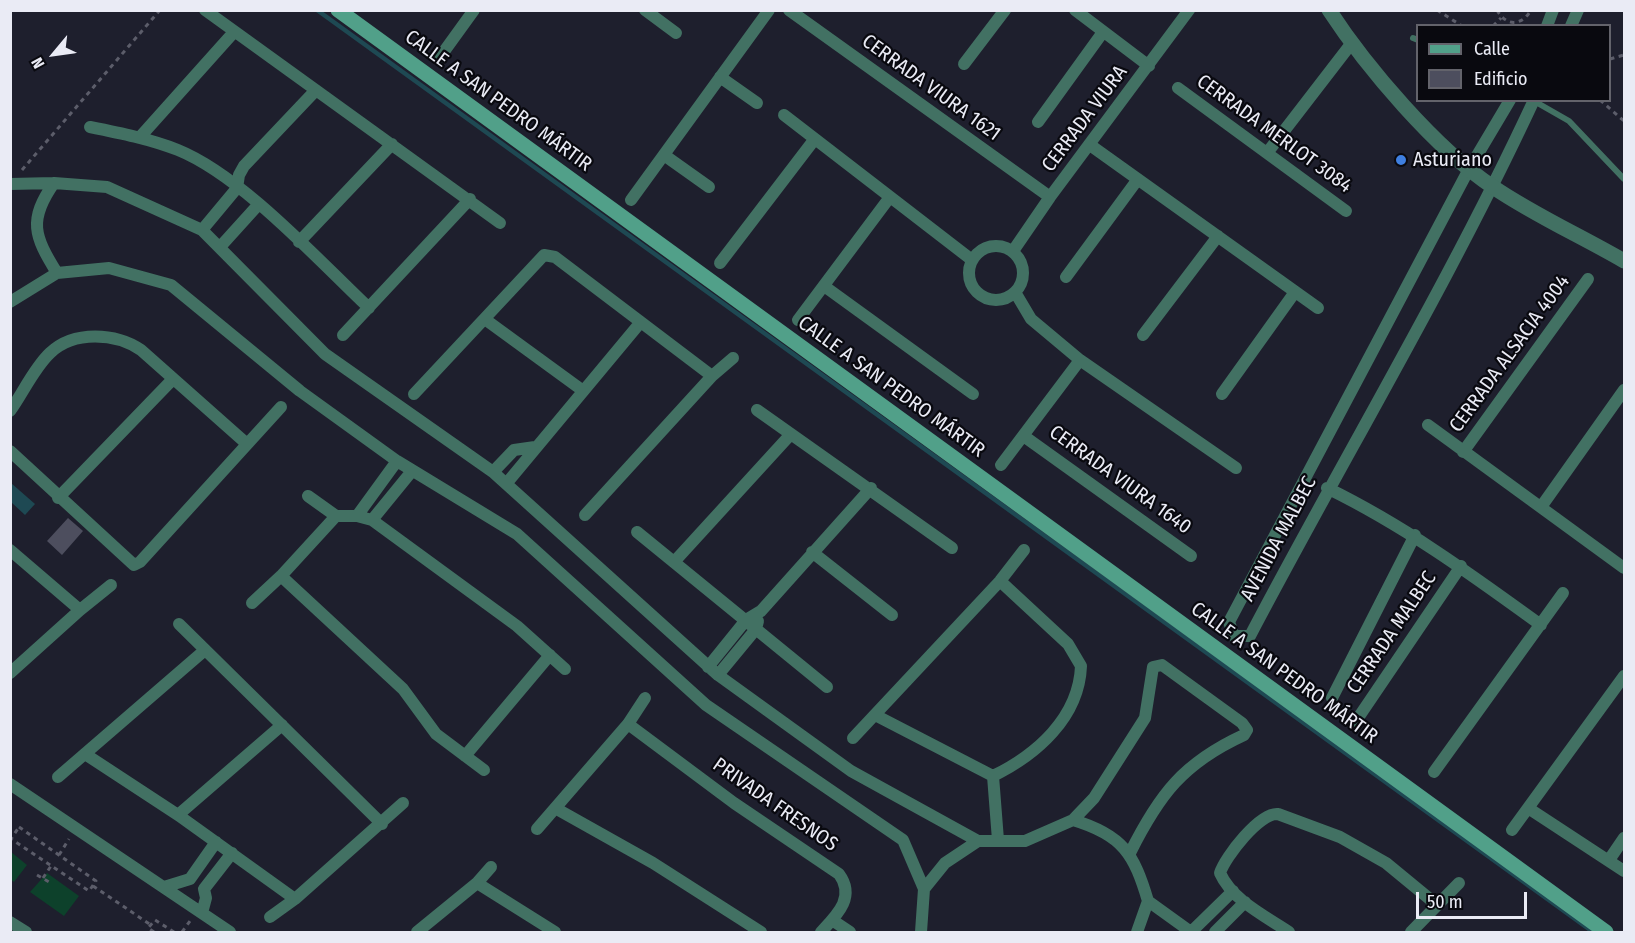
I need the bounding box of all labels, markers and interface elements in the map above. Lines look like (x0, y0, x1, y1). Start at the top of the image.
north arrow (24, 24, 84, 84)
legend (1416, 24, 1611, 102)
street label: CALLE A SAN PEDRO MÁRTIR (400, 25, 596, 177)
street label: CERRADA VIURA 1621 (857, 30, 1005, 146)
text: Calle (1474, 38, 1510, 60)
text: N (27, 54, 48, 72)
street label: CERRADA VIURA (1037, 61, 1133, 177)
text: Edificio (1474, 68, 1527, 90)
street label: CERRADA MERLOT 3084 (1192, 70, 1356, 198)
place label: Asturiano (1413, 148, 1492, 172)
marker: Asturiano (1394, 153, 1408, 167)
street label: CERRADA ALSACIA 4004 (1445, 271, 1575, 437)
street label: CALLE A SAN PEDRO MÁRTIR (793, 311, 989, 463)
street label: CERRADA VIURA 1640 (1044, 420, 1196, 540)
street label: AVENIDA MALBEC (1236, 473, 1322, 605)
street label: CERRADA MALBEC (1342, 567, 1442, 699)
street label: CALLE A SAN PEDRO MÁRTIR (1186, 597, 1382, 749)
street label: PRIVADA FRESNOS (708, 753, 842, 857)
scale bar (1419, 880, 1530, 918)
text: 50 m (1427, 891, 1463, 913)

